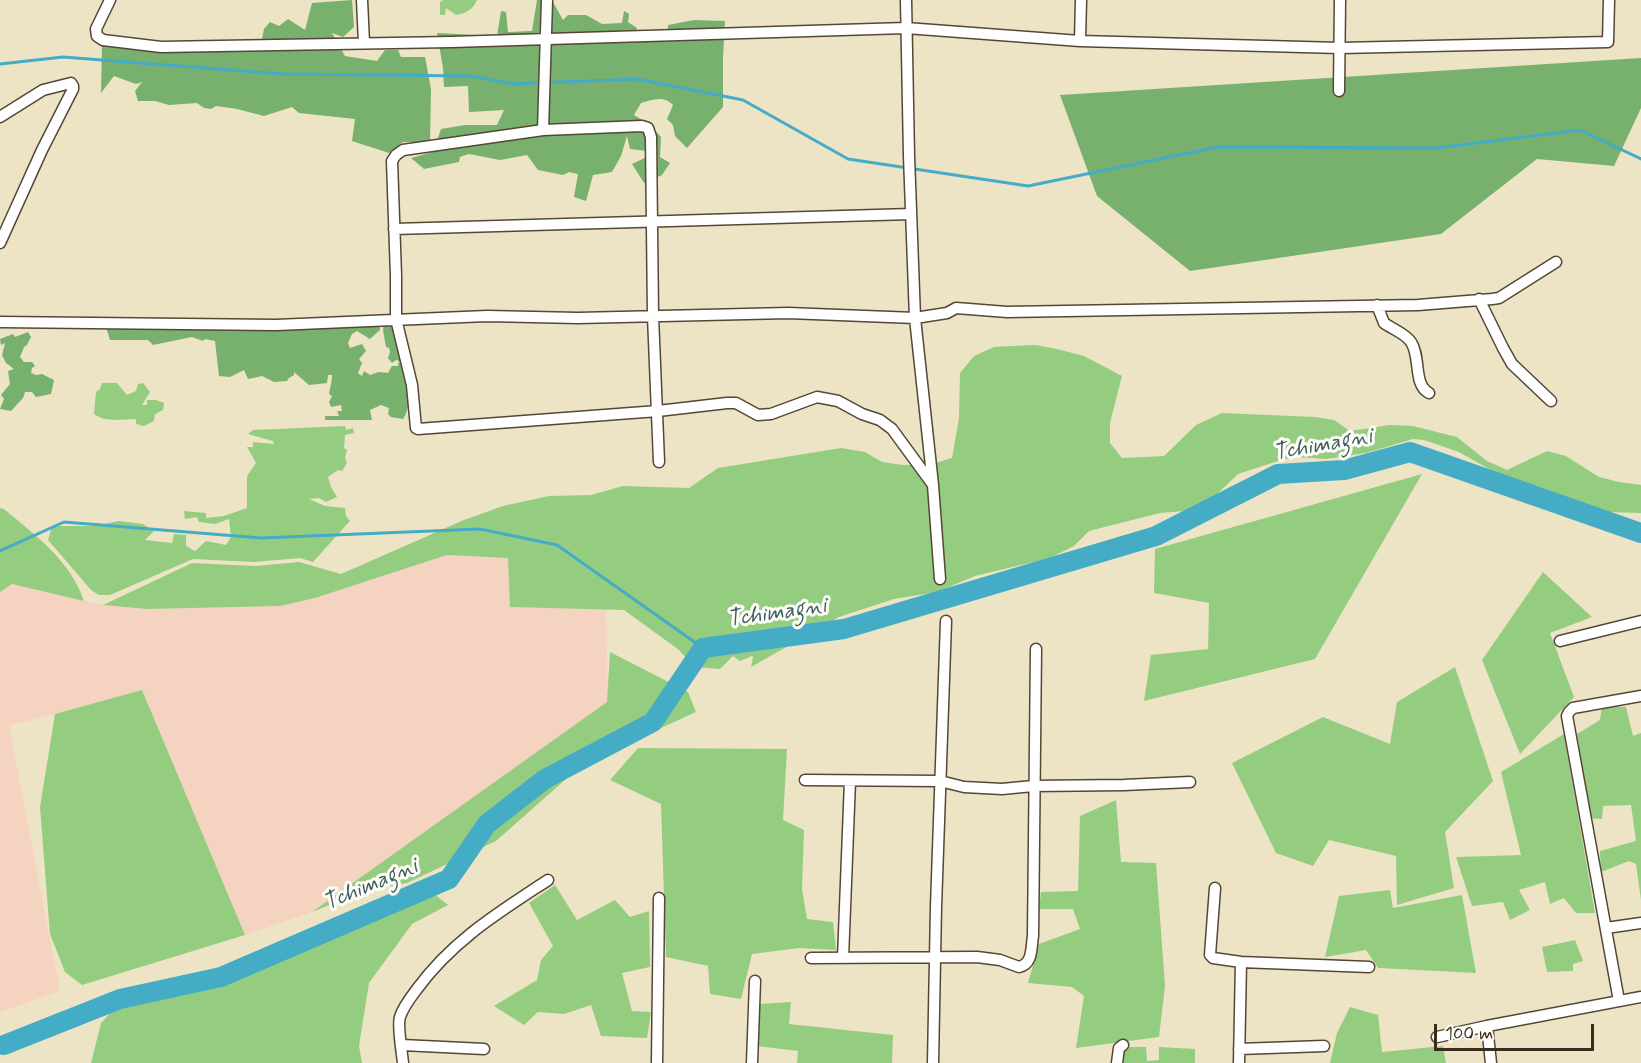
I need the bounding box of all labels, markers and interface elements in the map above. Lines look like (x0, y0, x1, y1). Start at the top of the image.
water label: Tchimagni (1271, 424, 1375, 468)
water label: Tchimagni (726, 594, 828, 634)
water label: Tchimagni (320, 854, 422, 918)
scale bar (1437, 1012, 1598, 1050)
text: 100 m (1445, 1022, 1493, 1046)

